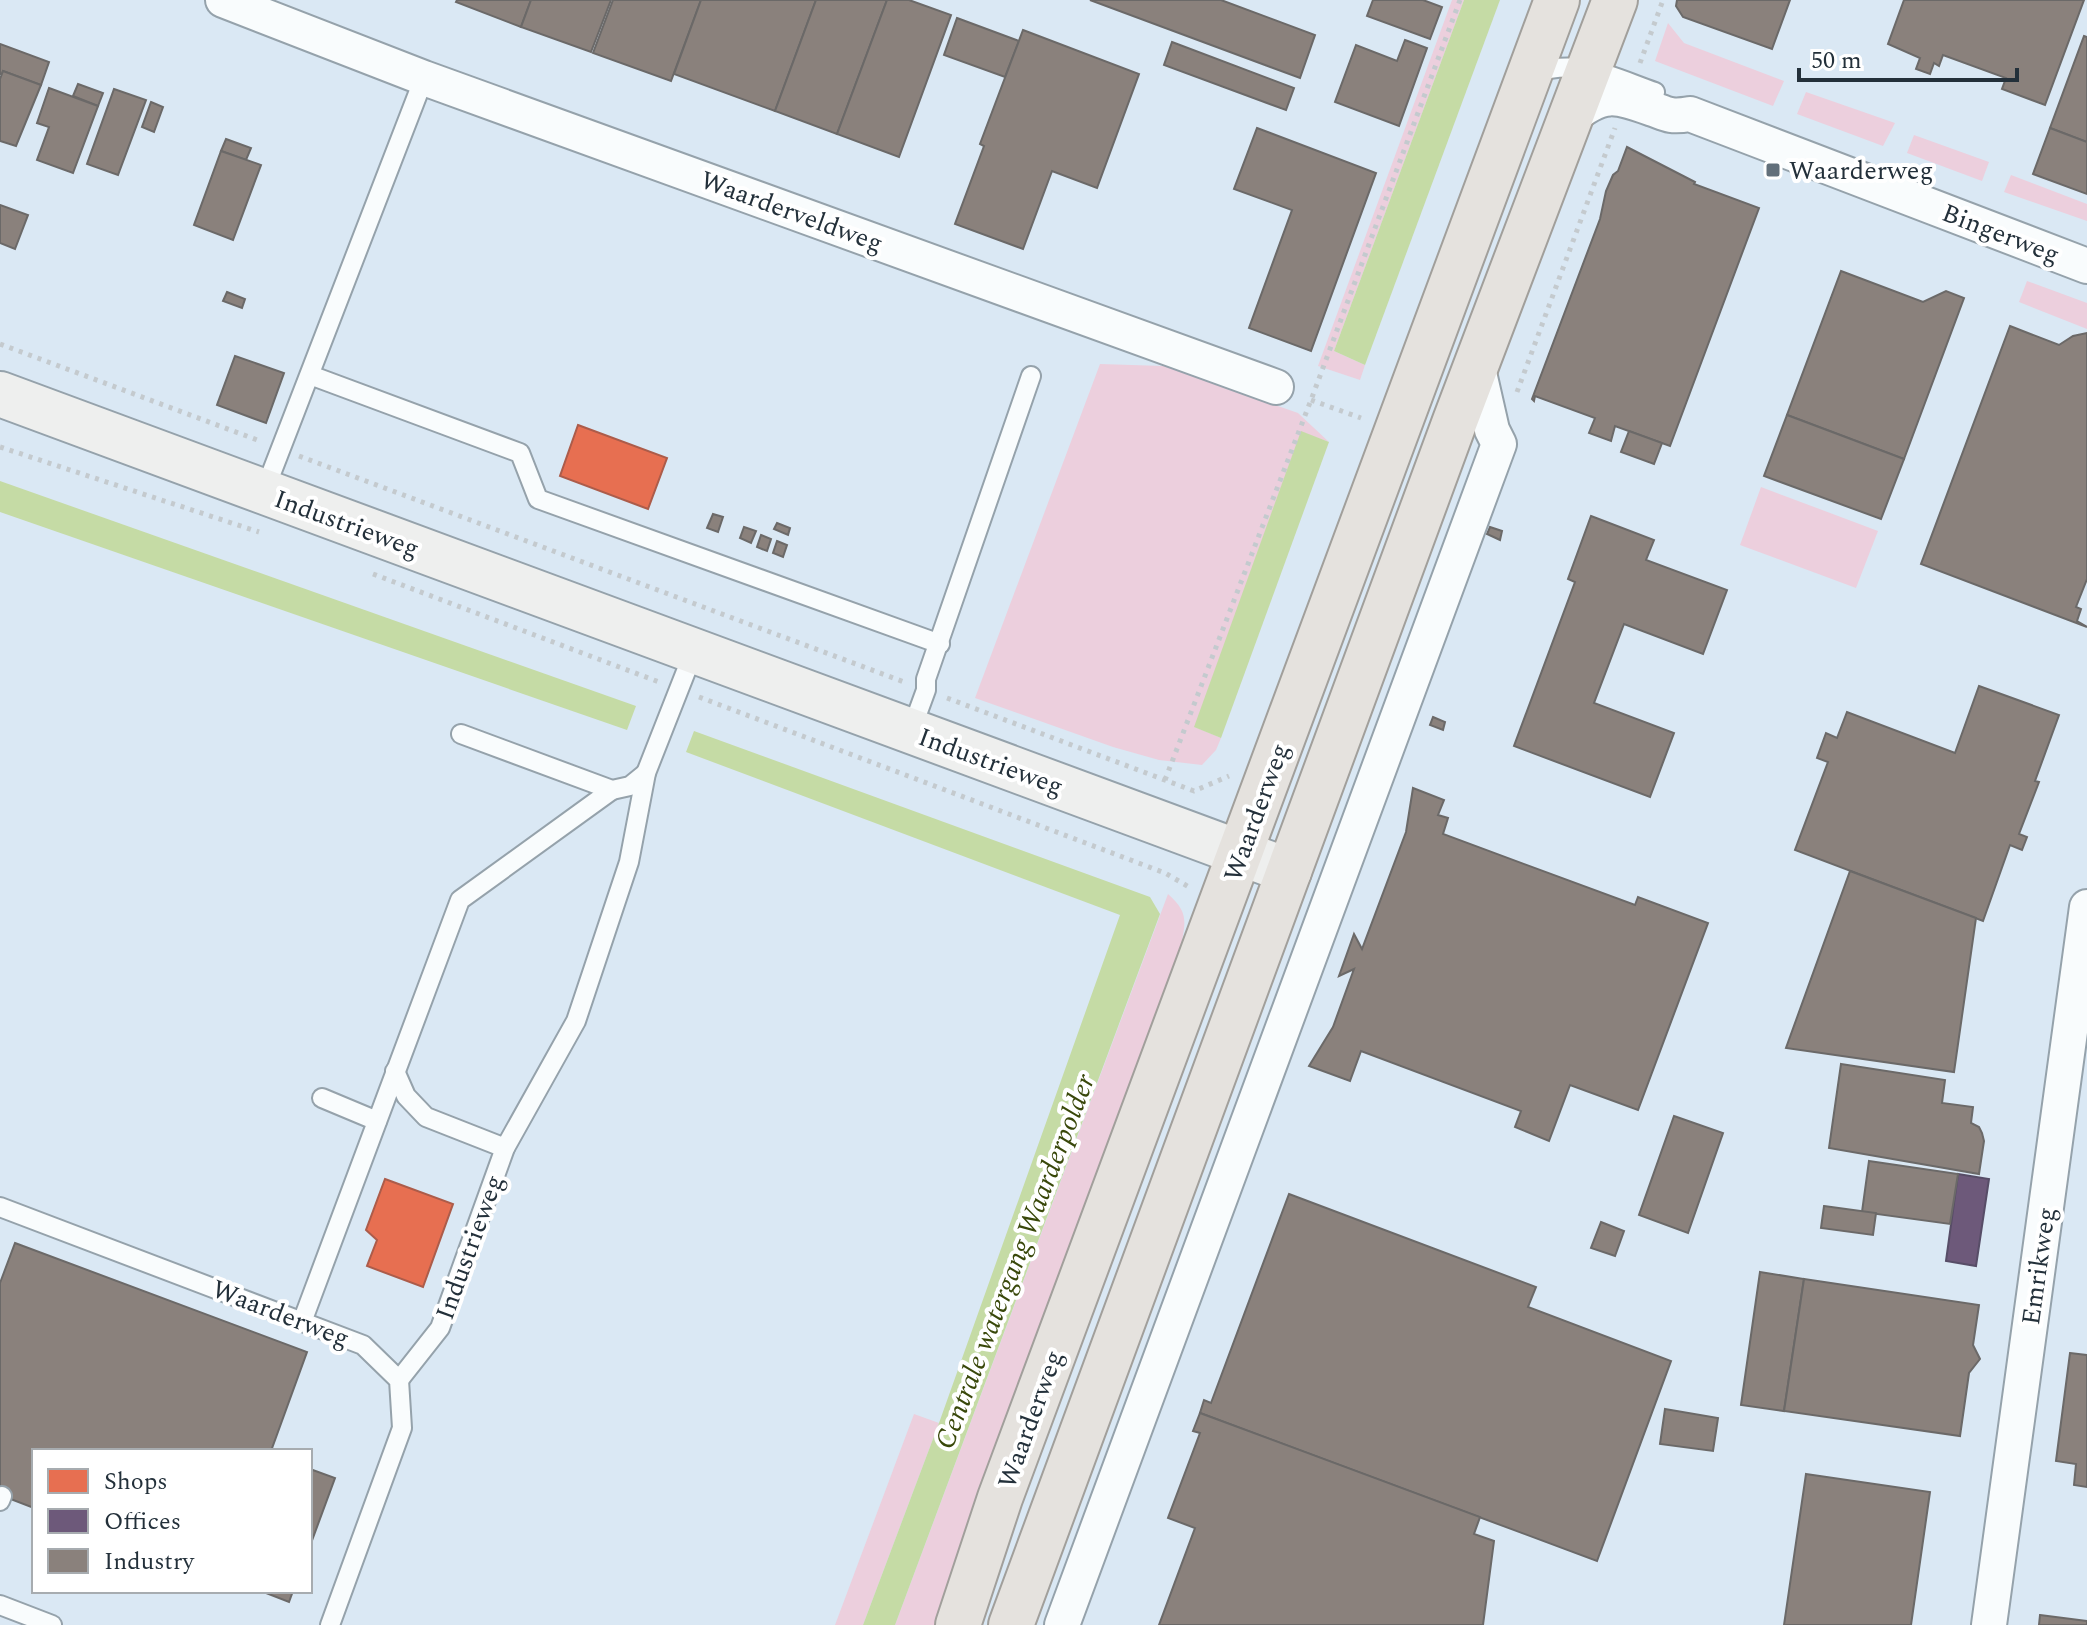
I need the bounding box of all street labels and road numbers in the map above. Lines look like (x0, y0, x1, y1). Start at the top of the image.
street label: Waarderveldweg (695, 160, 889, 264)
street label: Bingerweg (1936, 193, 2065, 275)
street label: Industrieweg (268, 479, 425, 569)
street label: Industrieweg (912, 717, 1069, 807)
street label: Waarderweg (1213, 738, 1300, 887)
street label: Industrieweg (425, 1169, 515, 1326)
street label: Emrikweg (2011, 1205, 2067, 1328)
street label: Waarderweg (206, 1269, 355, 1359)
street label: Waarderweg (987, 1345, 1074, 1494)

